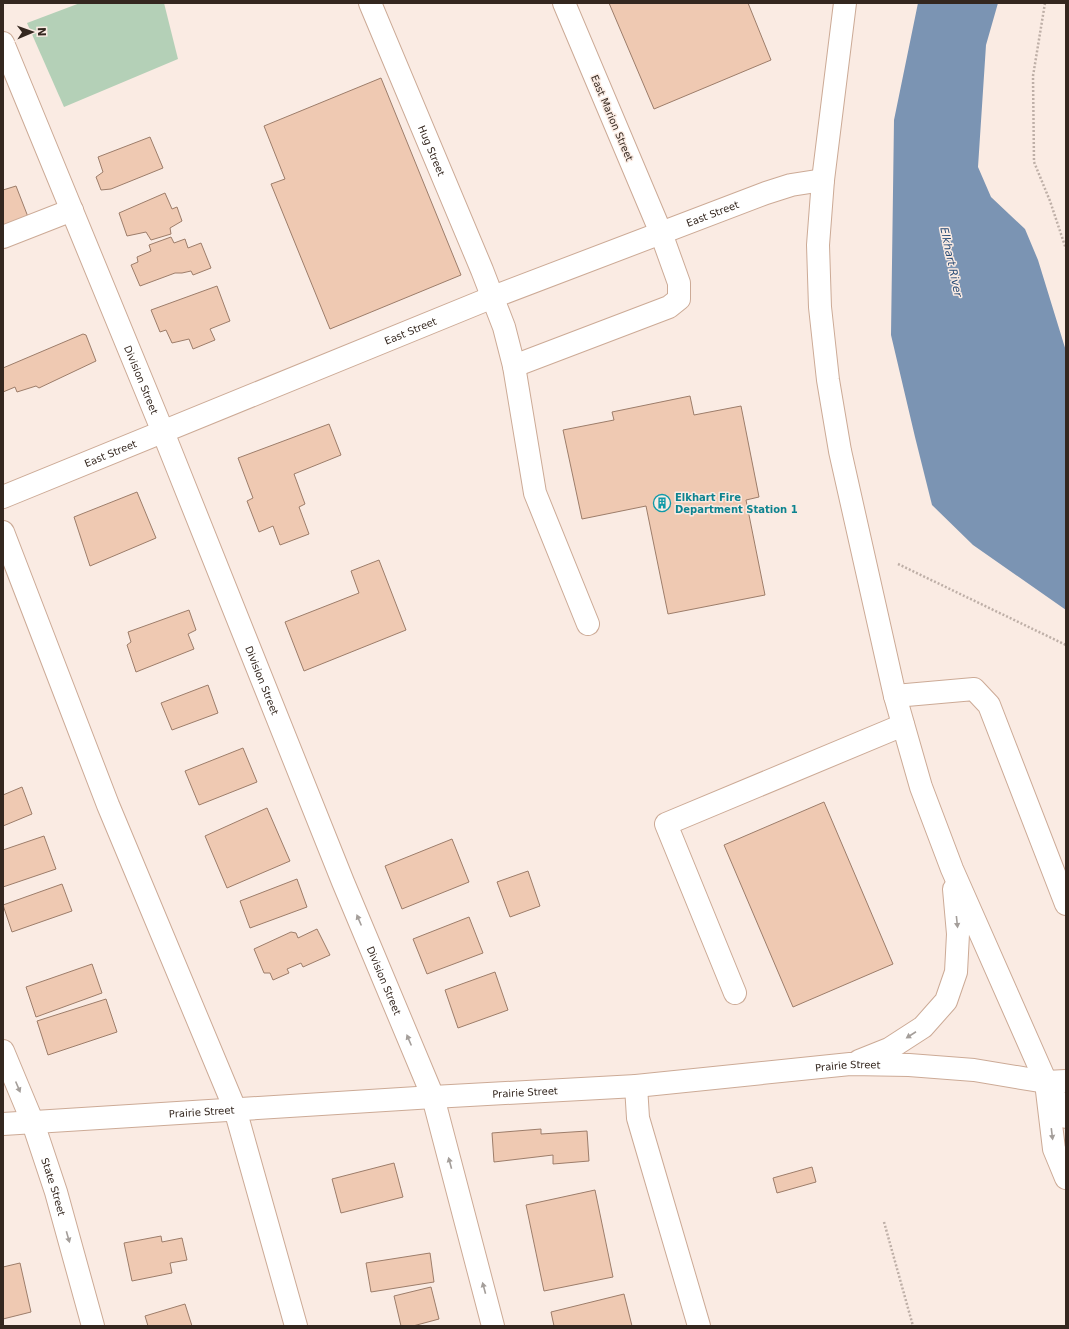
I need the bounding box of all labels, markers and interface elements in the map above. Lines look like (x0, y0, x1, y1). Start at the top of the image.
north arrow (12, 12, 52, 52)
text: N (35, 27, 48, 37)
street label: East Marion Street (589, 73, 635, 163)
street label: Hug Street (416, 124, 447, 178)
street label: East Street (685, 198, 740, 228)
water label: Elkhart River (937, 226, 965, 299)
street label: East Street (383, 315, 438, 346)
street label: Division Street (122, 344, 161, 416)
street label: East Street (83, 438, 138, 469)
place label: Elkhart Fire Department Station 1 (675, 492, 798, 515)
building icon: Elkhart Fire Department Station 1 (652, 493, 672, 513)
street label: Division Street (244, 644, 281, 716)
one-way arrow (355, 913, 361, 925)
one-way arrow (954, 916, 960, 928)
street label: Division Street (365, 945, 403, 1016)
one-way arrow (905, 1031, 916, 1039)
one-way arrow (406, 1034, 412, 1045)
street label: Prairie Street (815, 1059, 881, 1073)
one-way arrow (15, 1082, 21, 1094)
street label: Prairie Street (492, 1085, 558, 1099)
street label: Prairie Street (169, 1104, 235, 1119)
one-way arrow (1049, 1128, 1056, 1140)
street label: State Street (39, 1156, 68, 1217)
one-way arrow (447, 1156, 453, 1168)
one-way arrow (65, 1231, 71, 1243)
one-way arrow (480, 1282, 486, 1295)

